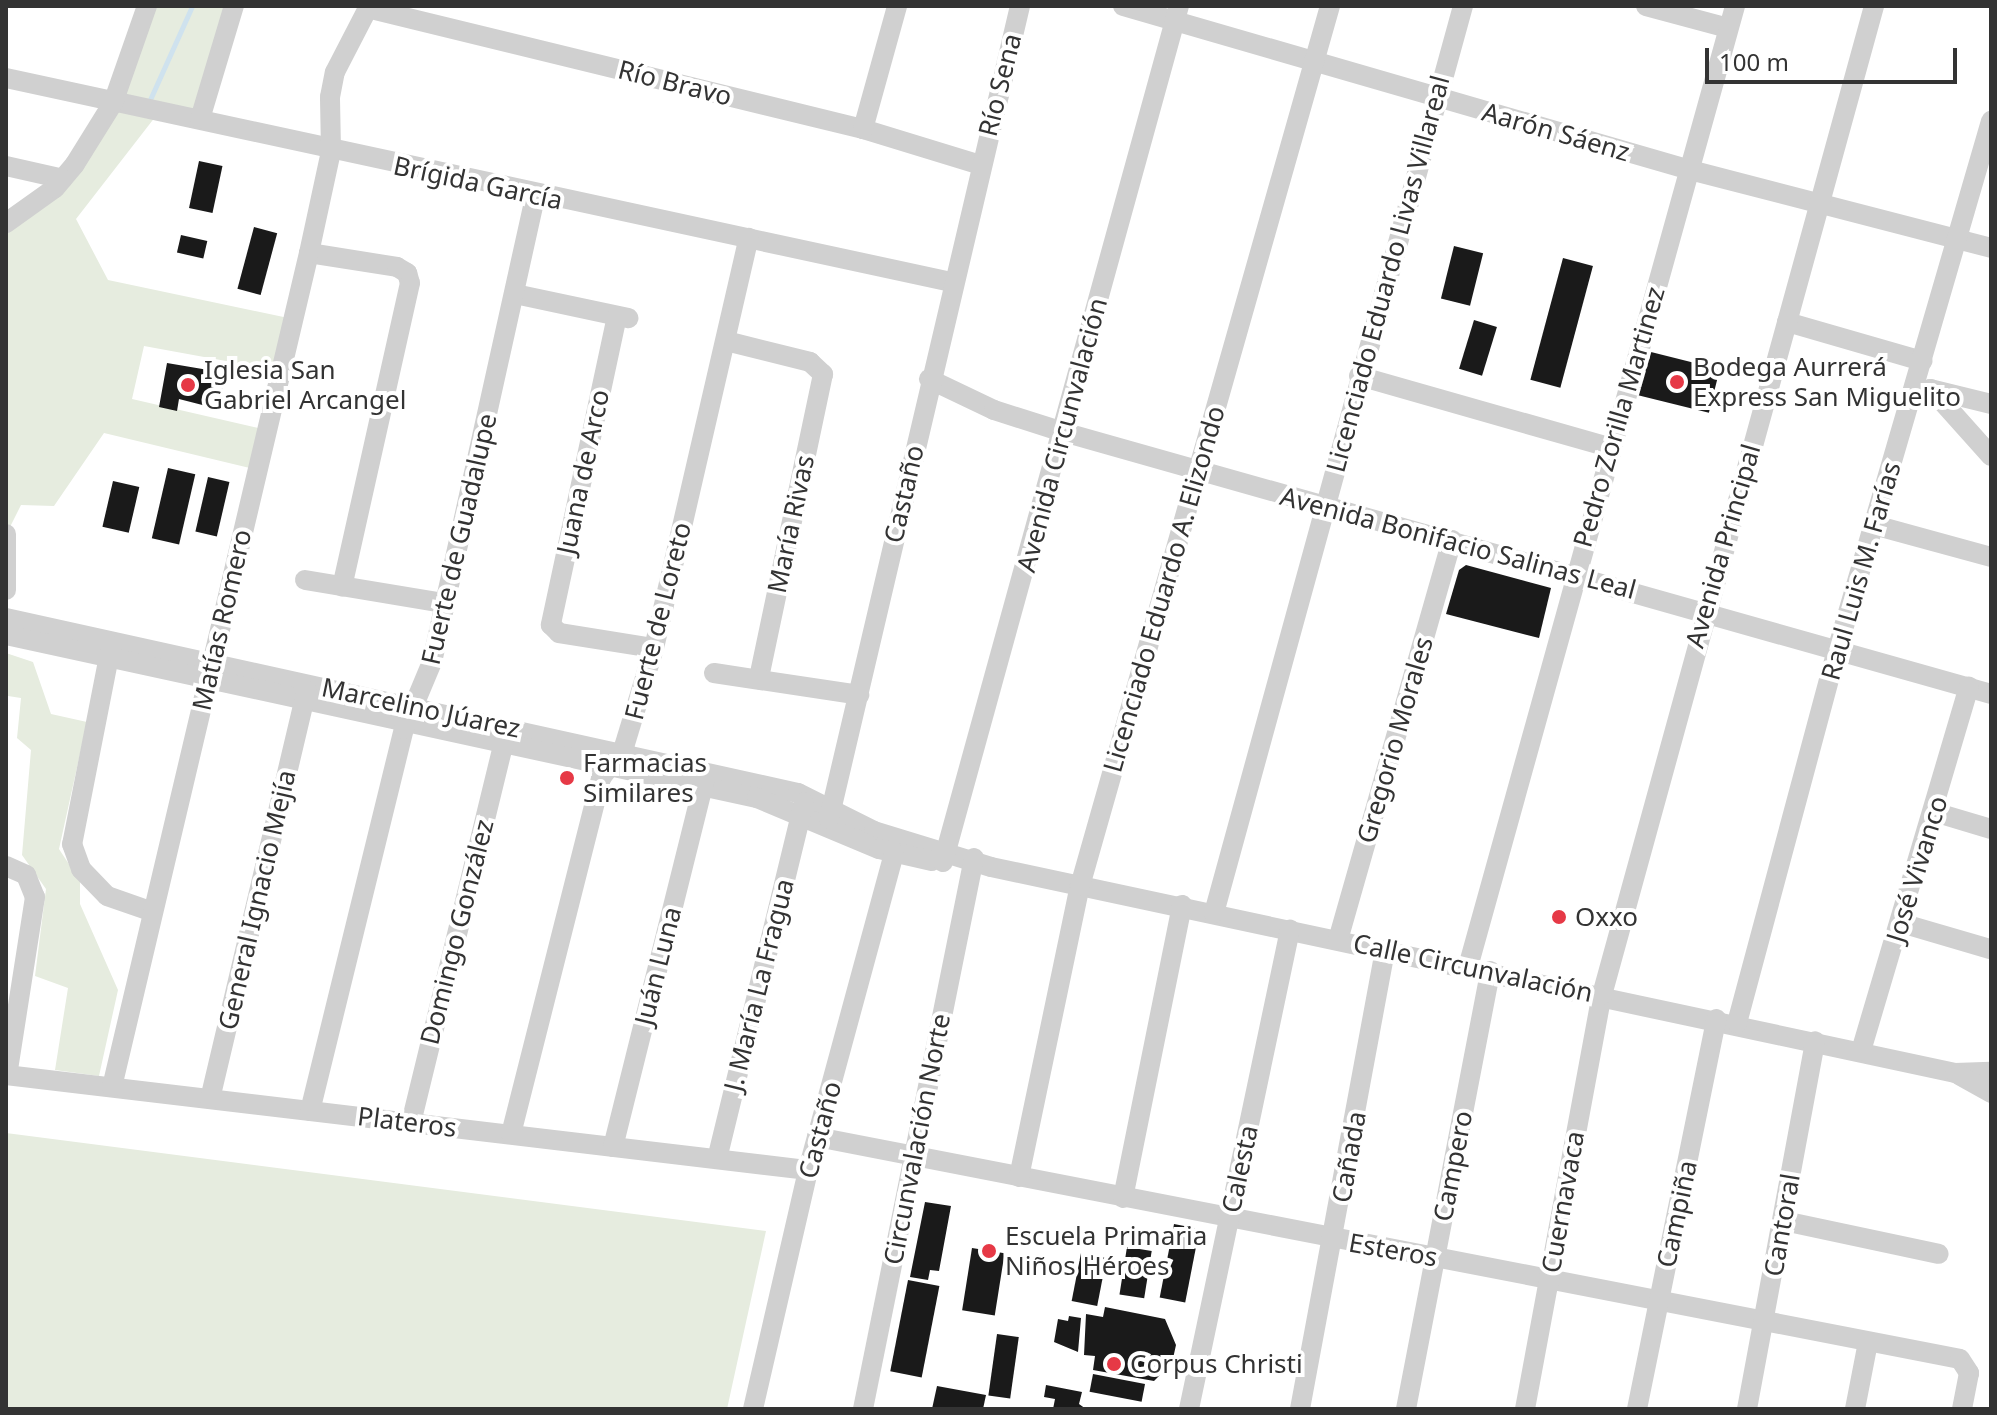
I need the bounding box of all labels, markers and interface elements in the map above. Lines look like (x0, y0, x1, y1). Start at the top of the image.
street label: Río Sena (972, 30, 1028, 140)
scale bar (1709, 32, 1961, 82)
text: 100 m (1719, 45, 1789, 78)
street label: Río Bravo (615, 54, 735, 112)
street label: Licenciado Eduardo Livas Villareal (1320, 72, 1456, 476)
street label: Aarón Sáenz (1479, 96, 1633, 168)
street label: Brígida García (391, 150, 565, 216)
street label: Pedro Zorilla Martinez (1567, 283, 1671, 551)
street label: Avenida Circunvalación (1010, 294, 1114, 576)
place label: Bodega Aurrerá Express San Miguelito (1693, 351, 1961, 412)
place label: Iglesia San Gabriel Arcangel (204, 354, 406, 416)
marker: Bodega Aurrerá Express San Miguelito (1668, 373, 1686, 391)
marker: Iglesia San Gabriel Arcangel (179, 376, 197, 394)
street label: Juana de Arco (550, 387, 616, 557)
street label: Licenciado Eduardo A. Elizondo (1097, 402, 1231, 776)
street label: Fuerte de Guadalupe (415, 410, 503, 668)
street label: Avenida Principal (1679, 441, 1767, 651)
street label: Castaño (878, 442, 930, 546)
street label: María Rivas (761, 452, 821, 596)
street label: Raul Luis M. Farías (1815, 458, 1907, 684)
street label: Avenida Bonifacio Salinas Leal (1277, 480, 1639, 606)
street label: Fuerte de Loreto (618, 519, 698, 723)
street label: Matías Romero (186, 526, 258, 714)
street label: Gregorio Morales (1351, 633, 1439, 847)
street label: Marcelino Júarez (319, 672, 523, 744)
place label: Farmacias Similares (583, 747, 707, 808)
street label: General Ignacio Mejía (212, 767, 302, 1033)
marker: Farmacias Similares (558, 769, 576, 787)
street label: José Vivanco (1880, 792, 1954, 946)
street label: Domingo González (414, 816, 500, 1048)
street label: J. María La Fragua (718, 876, 800, 1094)
place label: Oxxo (1575, 901, 1638, 933)
street label: Juán Luna (628, 904, 688, 1028)
marker: Oxxo (1550, 908, 1568, 926)
street label: Calle Circunvalación (1350, 927, 1596, 1009)
street label: Circunvalación Norte (877, 1011, 957, 1267)
street label: Castaño (792, 1078, 848, 1182)
street label: Plateros (356, 1100, 458, 1144)
street label: Campero (1427, 1108, 1479, 1224)
street label: Cañada (1326, 1109, 1372, 1205)
street label: Calesta (1216, 1122, 1264, 1216)
street label: Cuernavaca (1535, 1129, 1591, 1275)
street label: Campiña (1650, 1158, 1704, 1270)
street label: Cantoral (1758, 1171, 1806, 1279)
place label: Escuela Primaria Niños Héroes (1005, 1220, 1207, 1282)
street label: Esteros (1346, 1227, 1440, 1273)
marker: Escuela Primaria Niños Héroes (980, 1242, 998, 1260)
place label: Corpus Christi (1130, 1348, 1303, 1380)
marker: Corpus Christi (1105, 1355, 1123, 1373)

